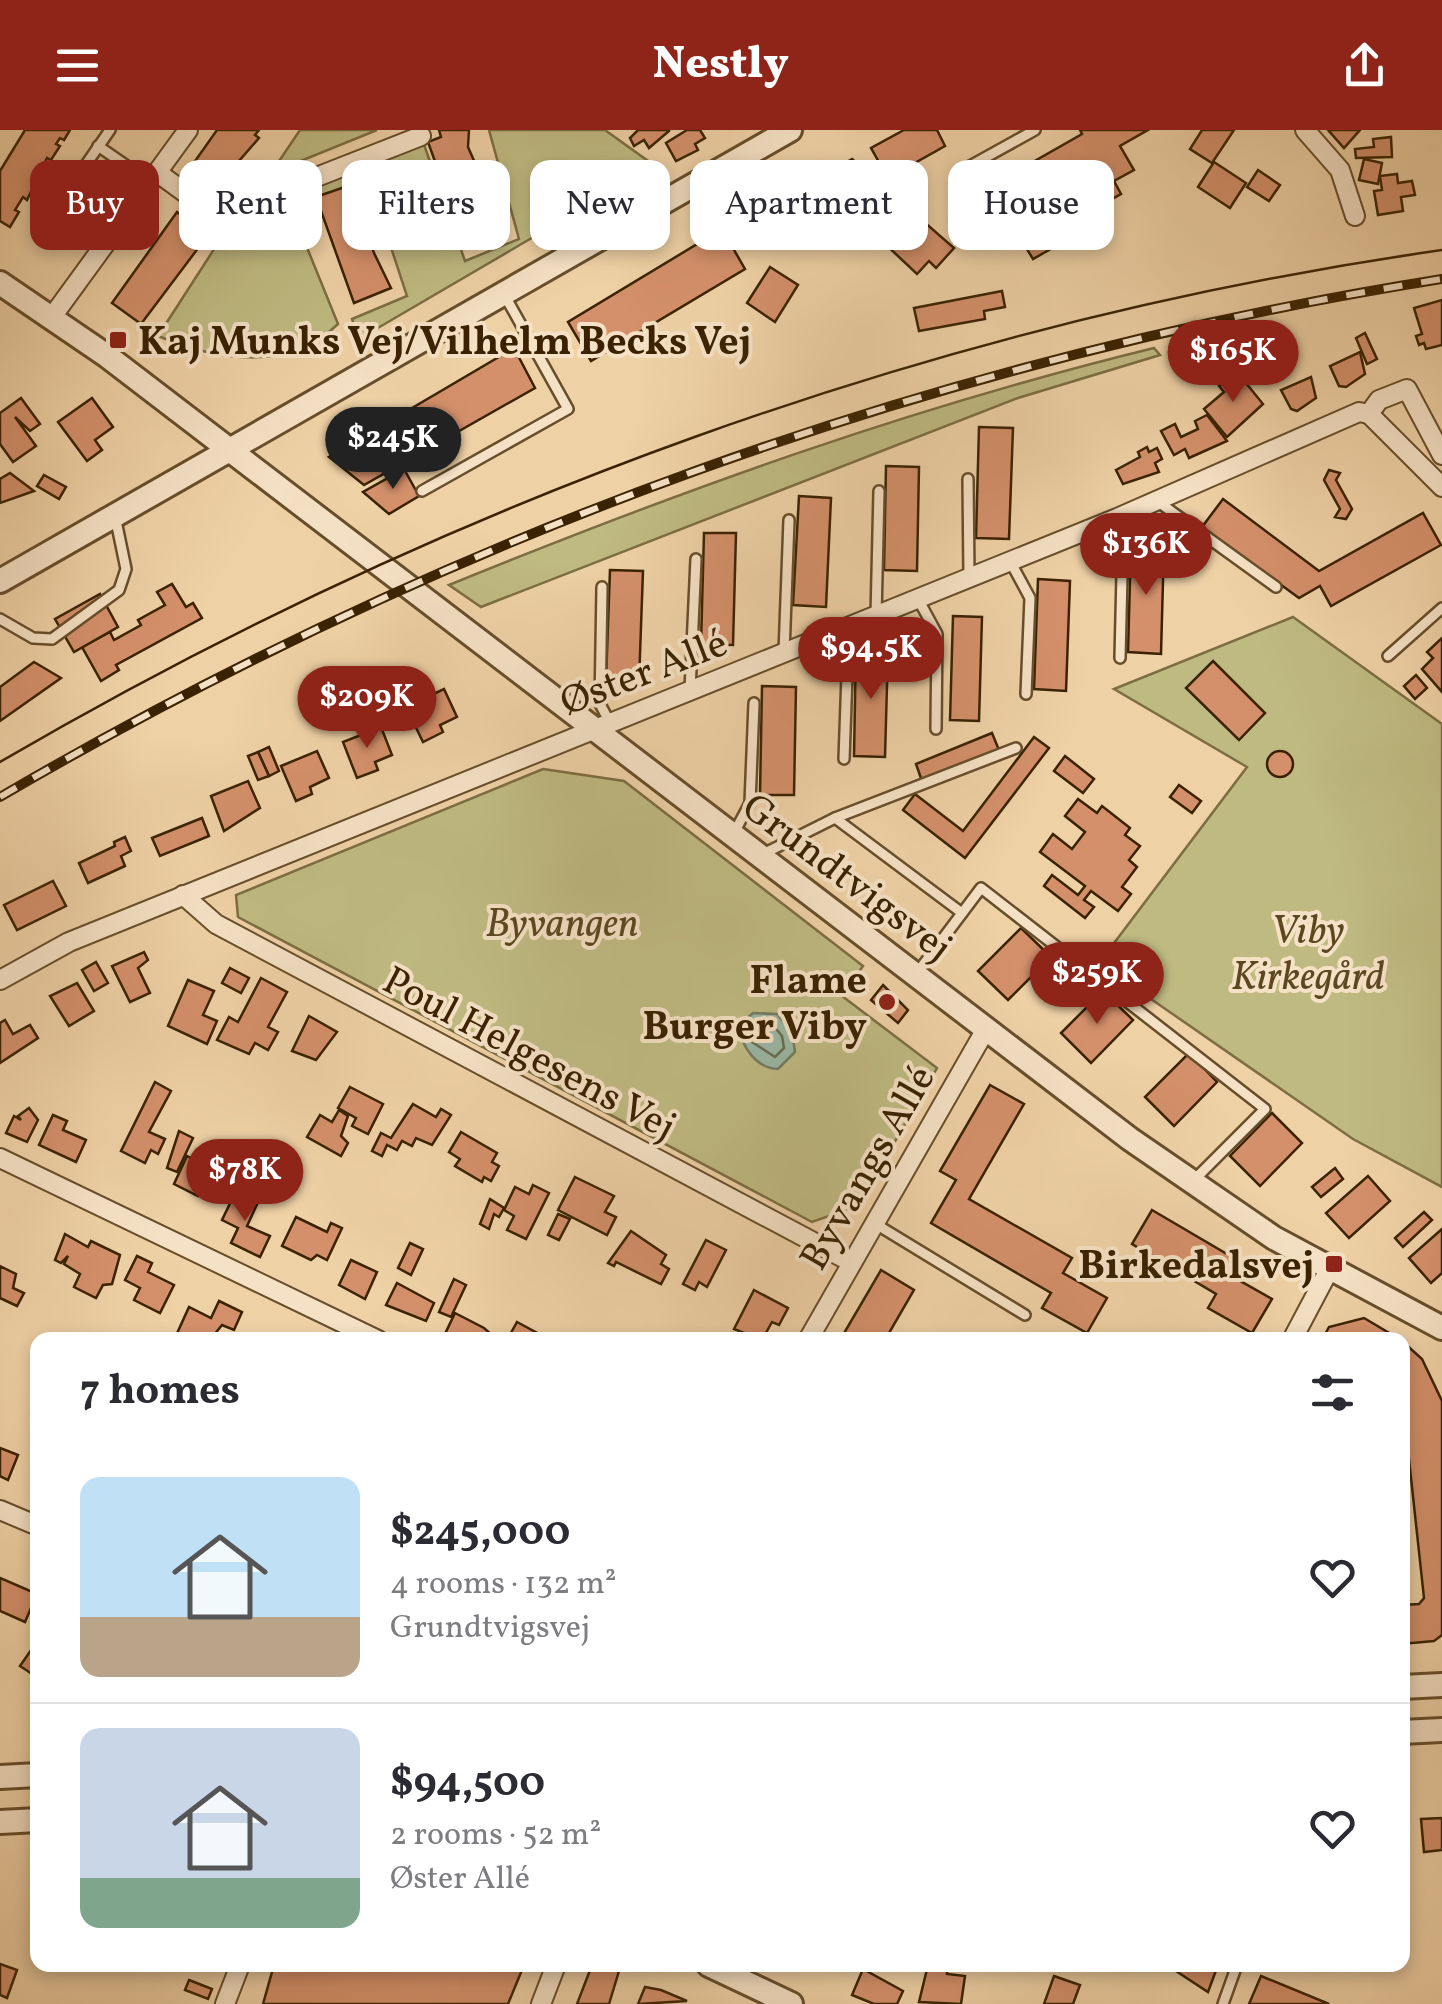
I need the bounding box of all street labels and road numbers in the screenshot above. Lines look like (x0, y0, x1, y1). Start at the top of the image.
street label: Øster Allé (553, 617, 736, 732)
street label: Grundtvigsvej (729, 782, 962, 977)
street label: Poul Helgesens Vej (372, 955, 685, 1156)
street label: Byvangs Allé (788, 1056, 951, 1282)

